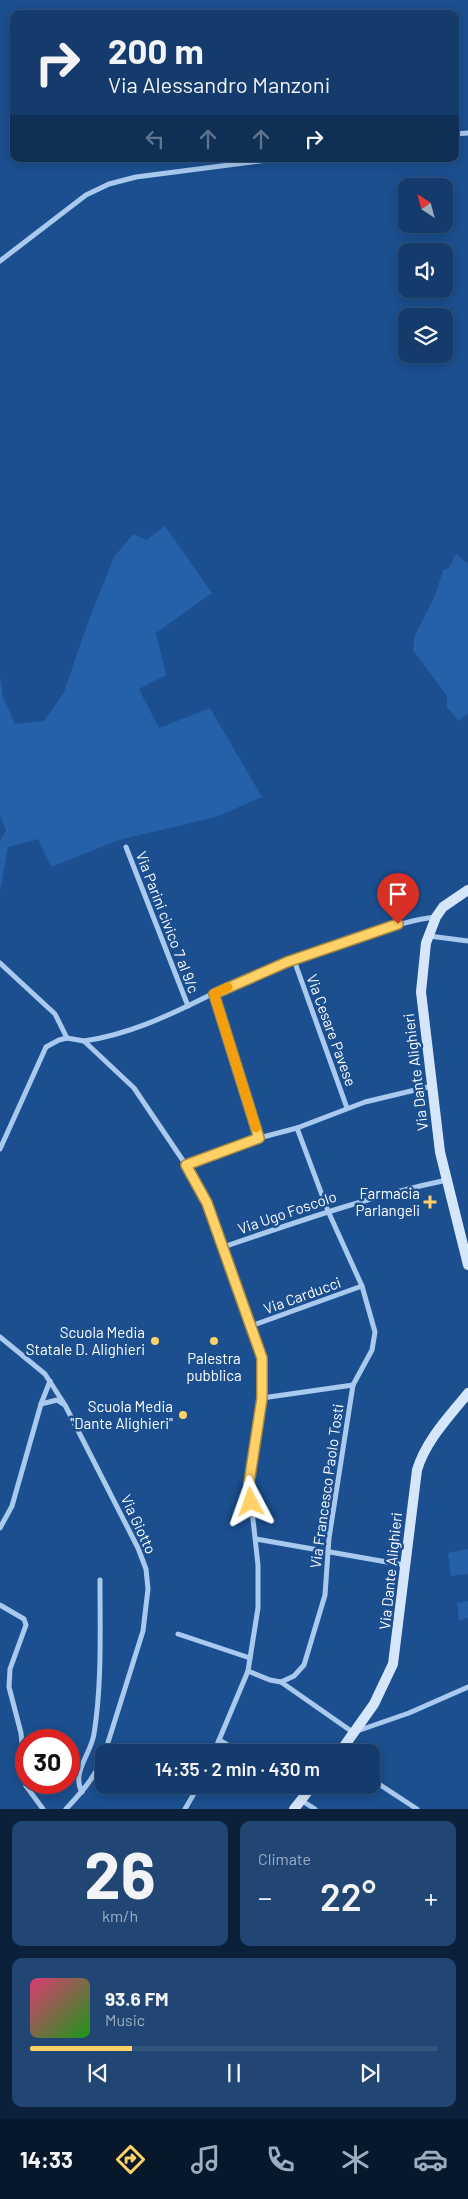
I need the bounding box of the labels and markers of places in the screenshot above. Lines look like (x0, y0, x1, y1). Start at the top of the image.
pin (377, 873, 419, 924)
place label: Farmacia Parlangeli (356, 1184, 420, 1219)
marker: Farmacia Parlangeli (424, 1196, 436, 1208)
place label: Scuola Media Statale D. Alighieri (26, 1323, 145, 1358)
marker: Scuola Media Statale D. Alighieri (149, 1335, 161, 1347)
marker: Palestra pubblica (208, 1335, 220, 1347)
place label: Palestra pubblica (186, 1349, 242, 1384)
place label: Scuola Media "Dante Alighieri" (70, 1397, 173, 1432)
marker: Scuola Media "Dante Alighieri" (177, 1409, 189, 1421)

